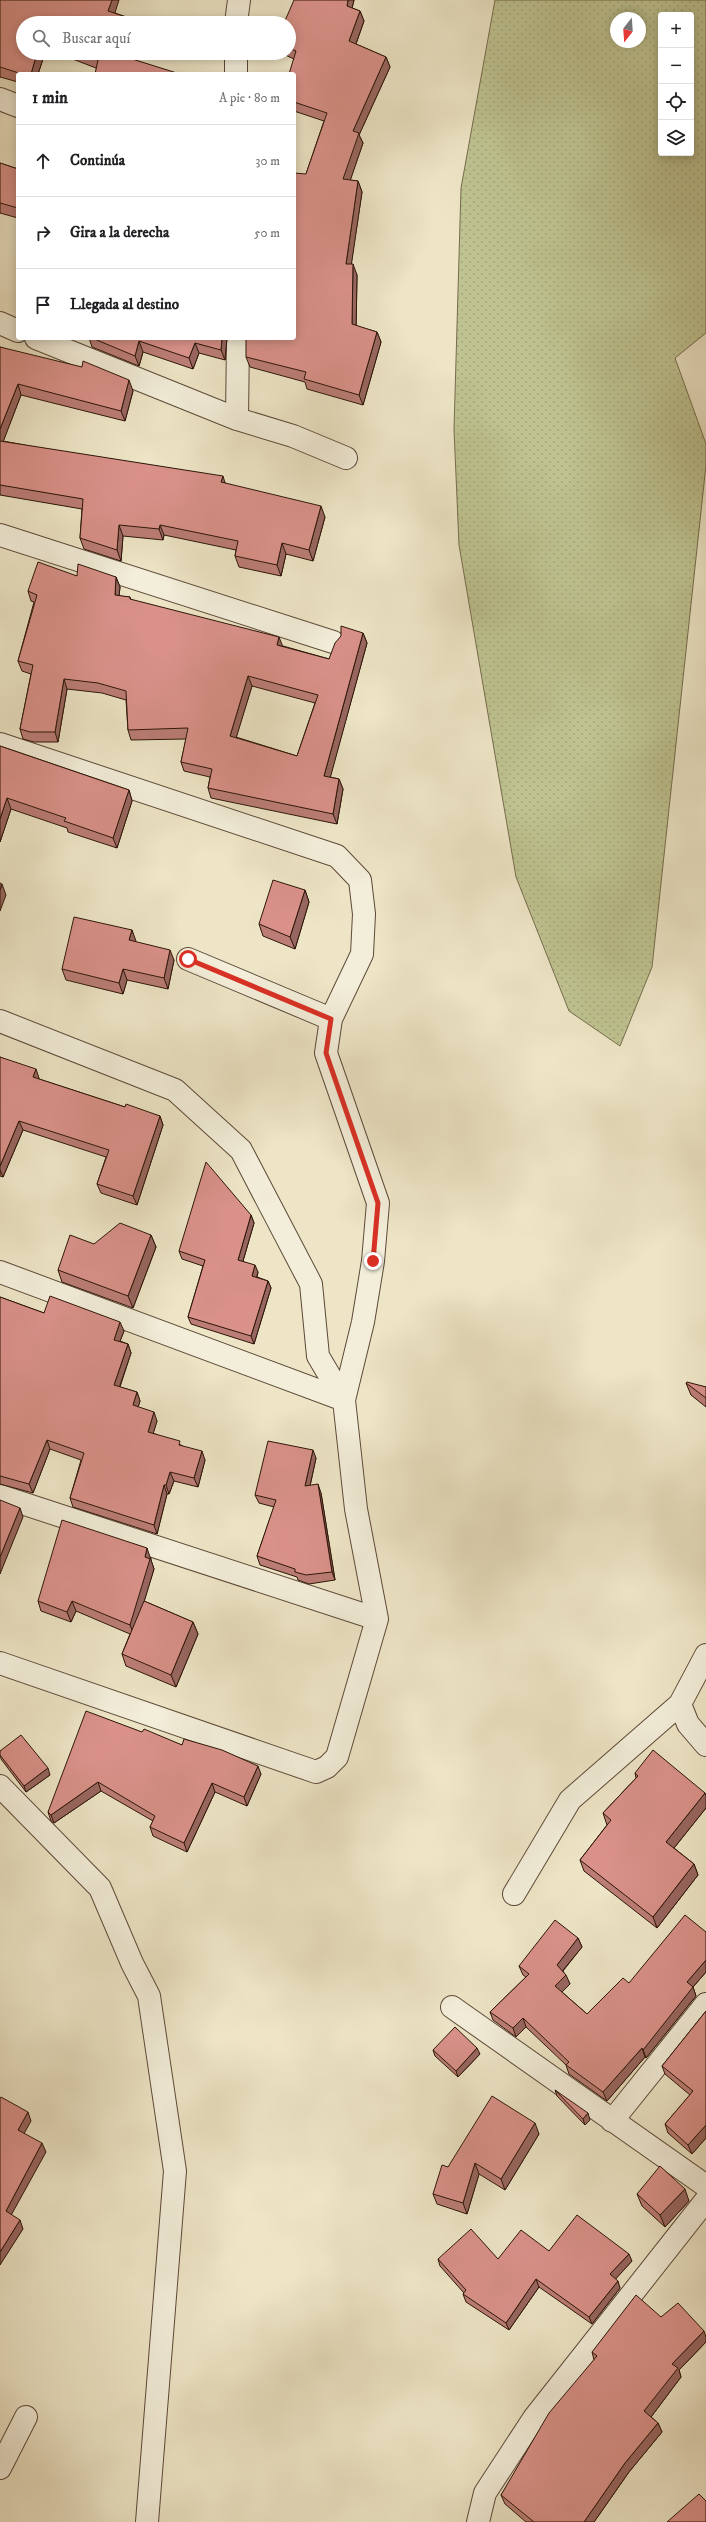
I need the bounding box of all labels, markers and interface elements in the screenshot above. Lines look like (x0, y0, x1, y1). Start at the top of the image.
north arrow (610, 12, 646, 48)
map controls (658, 12, 694, 156)
button: + (658, 12, 694, 48)
search box (16, 16, 296, 60)
icon: search (30, 27, 52, 49)
text: Buscar aquí (62, 29, 130, 48)
button: − (658, 48, 694, 84)
button: locate (658, 84, 694, 120)
text: 1 min (32, 87, 68, 109)
text: A pie · 80 m (219, 90, 280, 106)
button: layers (658, 120, 694, 156)
icon: ahead (32, 150, 54, 172)
text: Continúa (70, 151, 125, 170)
text: 30 m (256, 153, 280, 169)
icon: right (32, 222, 54, 244)
text: Gira a la derecha (70, 223, 169, 242)
text: 50 m (254, 225, 280, 241)
icon: arrive (32, 294, 54, 316)
text: Llegada al destino (70, 295, 179, 314)
route start (179, 950, 197, 968)
route end (364, 1252, 382, 1270)

